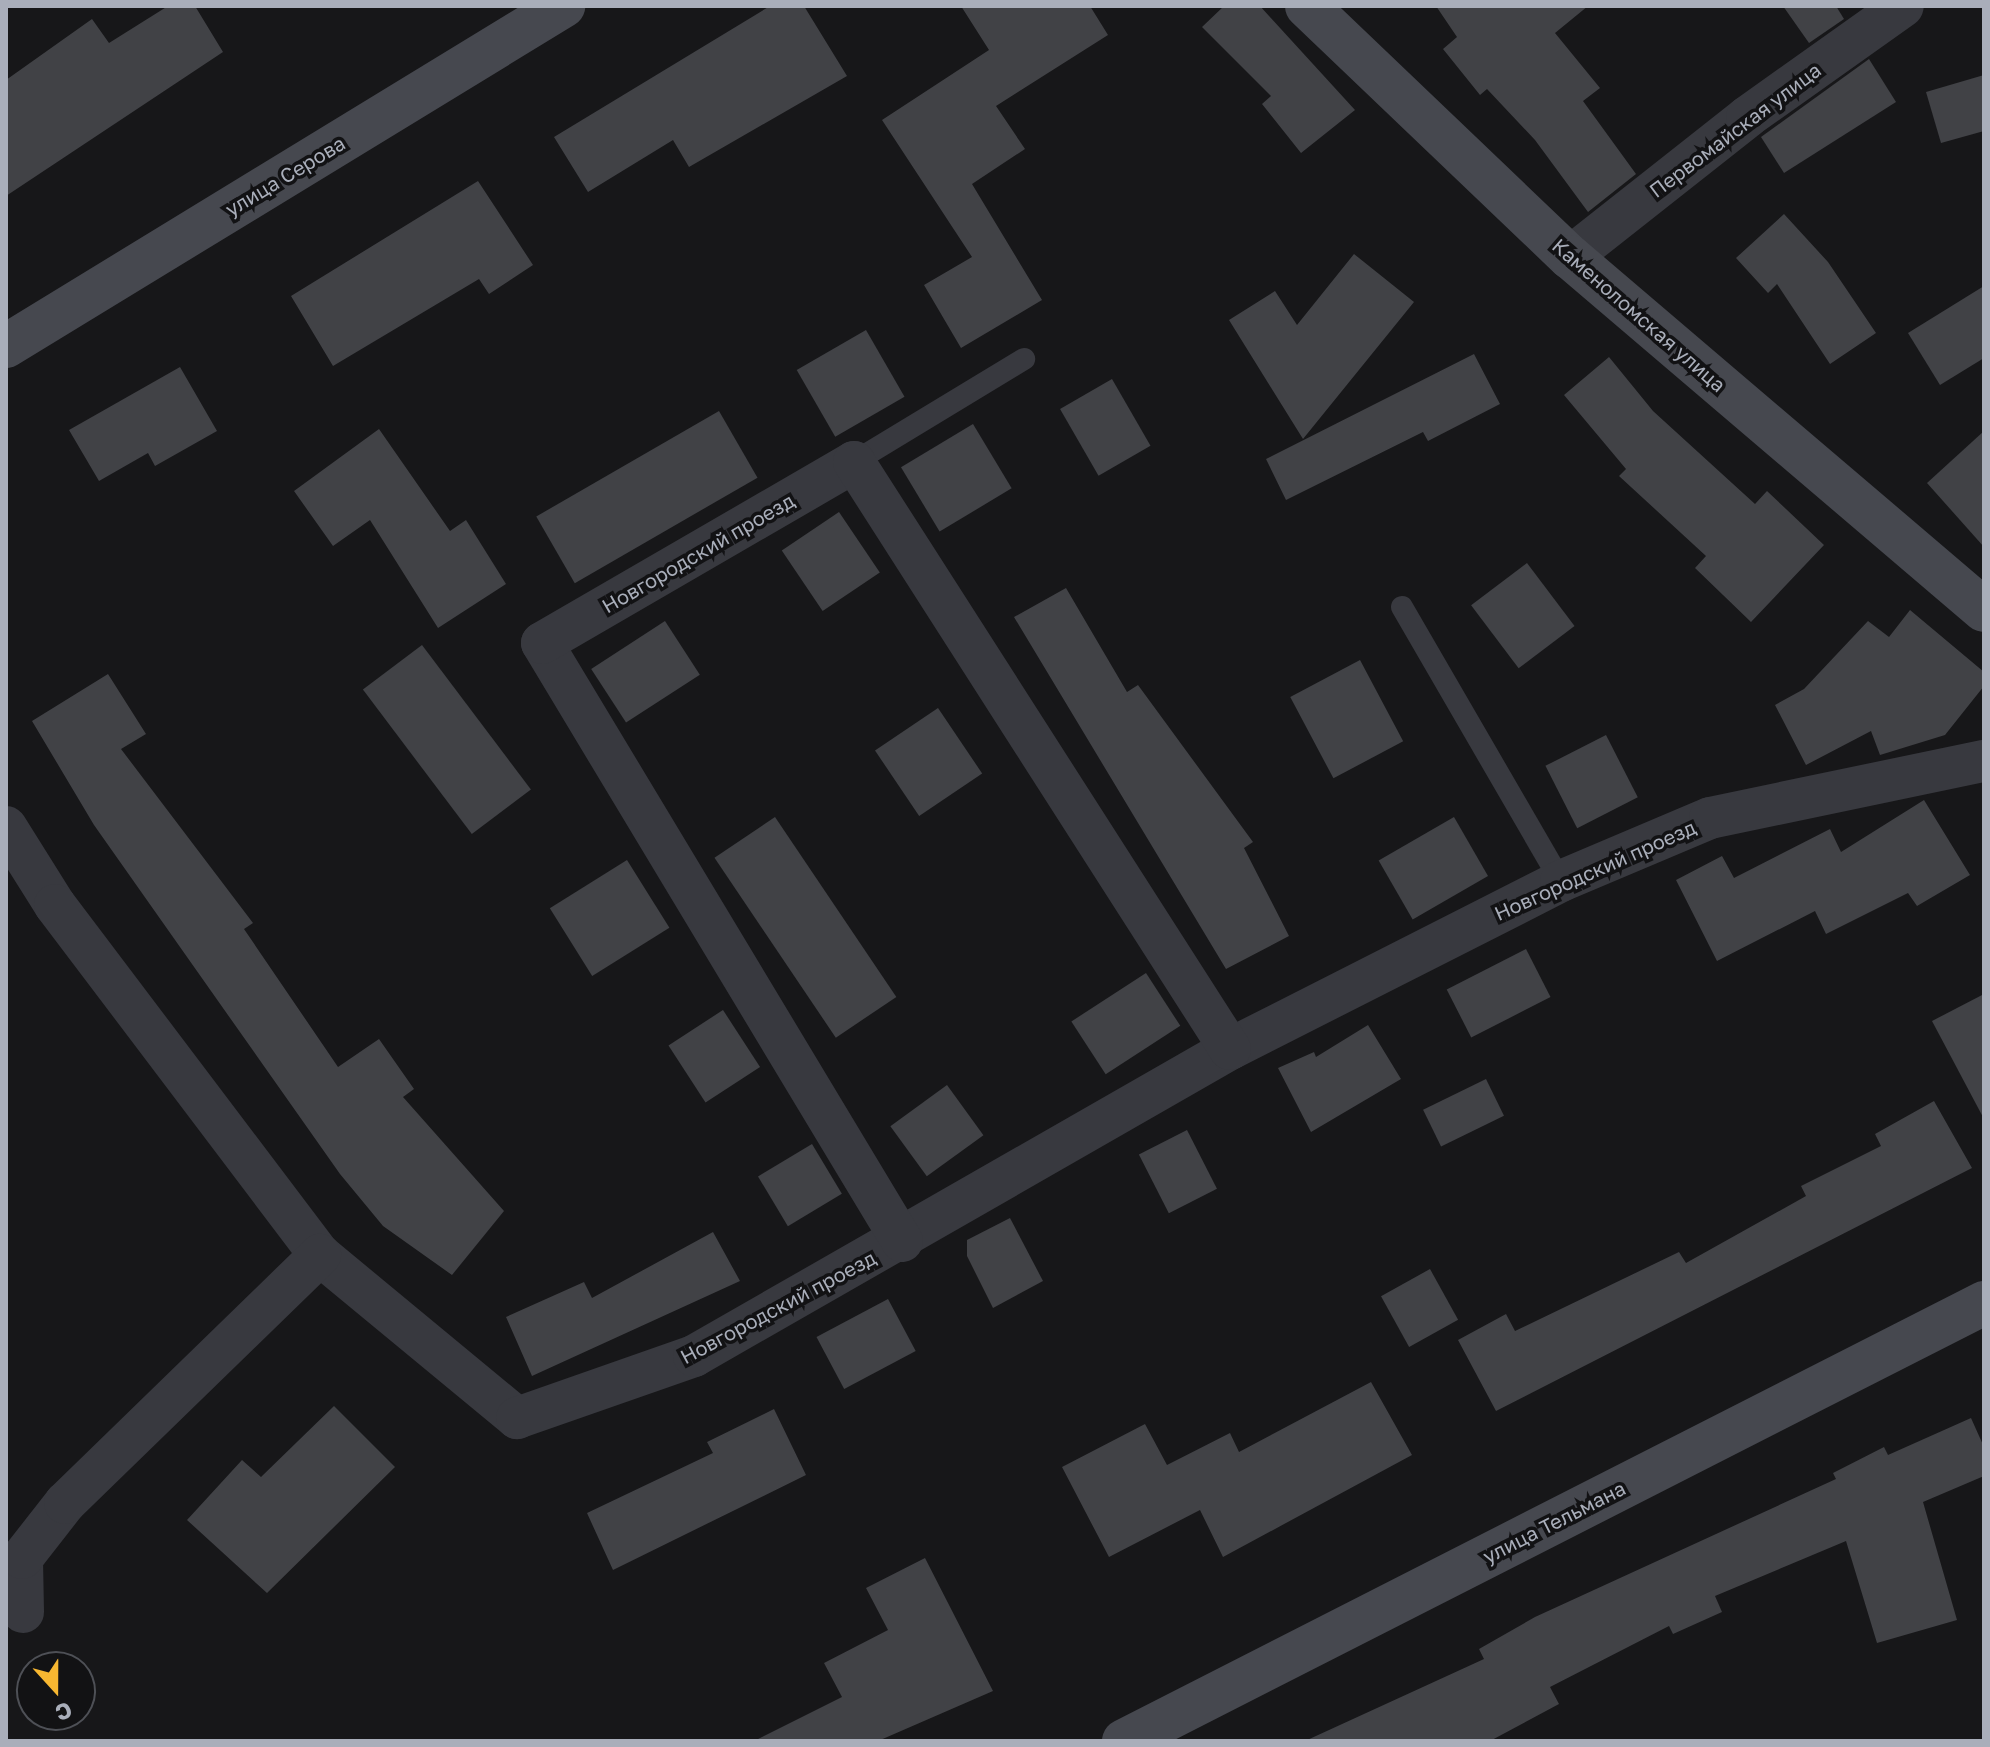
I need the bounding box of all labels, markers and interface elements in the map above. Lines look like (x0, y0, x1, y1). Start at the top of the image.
street label: Первомайская улица (1644, 58, 1826, 202)
street label: улица Серова (221, 131, 349, 221)
street label: Каменоломская улица (1547, 233, 1731, 397)
street label: Новгородский проезд (598, 488, 798, 618)
street label: Новгородский проезд (1491, 815, 1699, 925)
street label: Новгородский проезд (676, 1245, 880, 1369)
street label: улица Тельмана (1479, 1476, 1629, 1568)
north arrow (16, 1651, 96, 1731)
text: С (52, 1697, 76, 1727)

